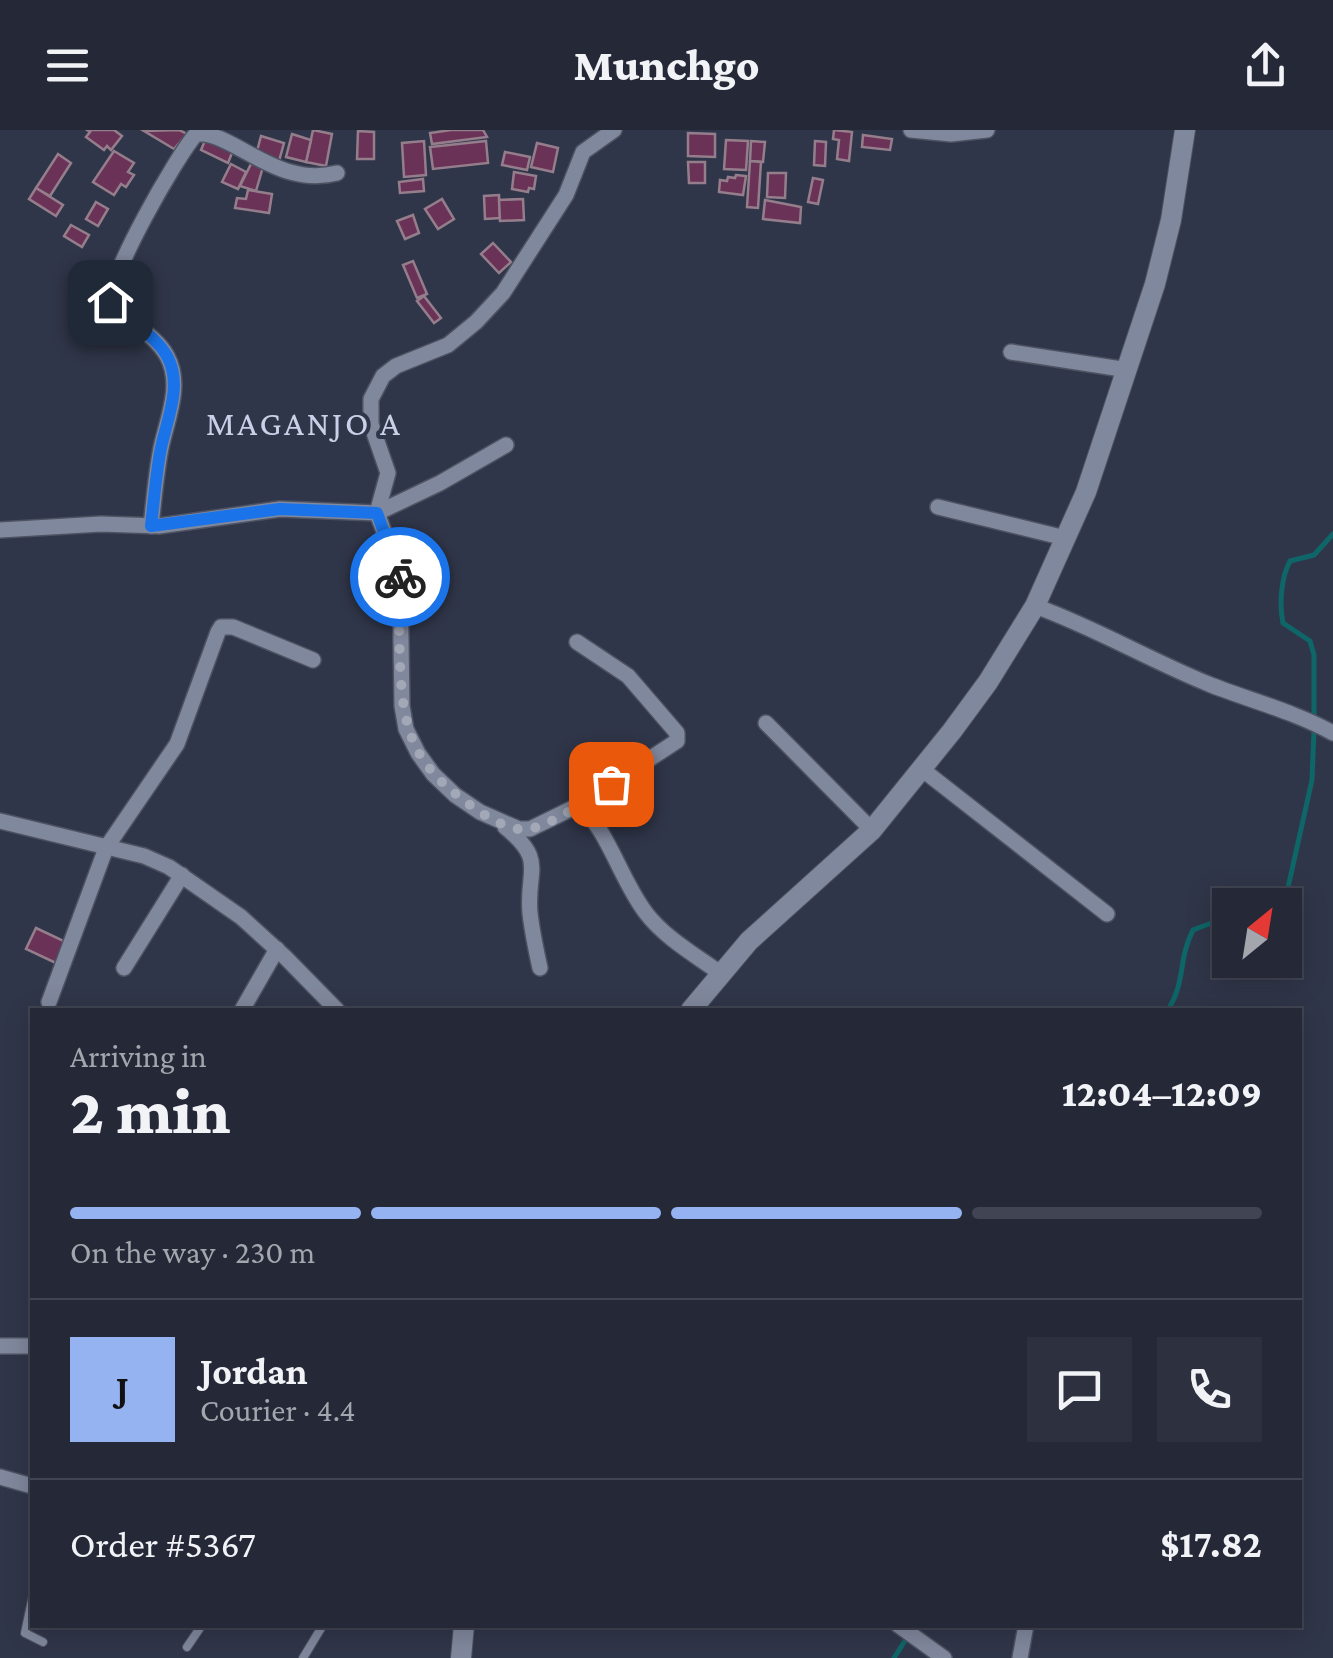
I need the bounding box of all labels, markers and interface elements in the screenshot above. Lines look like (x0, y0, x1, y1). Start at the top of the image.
icon: menu (40, 38, 95, 93)
icon: share (1238, 38, 1293, 93)
text: Munchgo (573, 40, 760, 90)
pin (68, 260, 153, 345)
icon: home (83, 275, 138, 330)
district label: MAGANJO A (206, 404, 402, 443)
courier (350, 527, 450, 627)
icon: bike (373, 550, 428, 605)
pin (569, 742, 654, 827)
icon: bag (584, 757, 639, 812)
north arrow (1212, 888, 1302, 978)
map controls (1212, 888, 1302, 978)
text: Arriving in (70, 1038, 207, 1074)
text: 12:04–12:09 (1062, 1072, 1262, 1114)
text: 2 min (70, 1075, 231, 1147)
text: On the way · 230 m (70, 1234, 315, 1270)
button: chat (1027, 1337, 1132, 1442)
button: phone (1157, 1337, 1262, 1442)
text: Jordan (200, 1350, 308, 1392)
text: J (116, 1368, 129, 1410)
text: Courier · 4.4 (200, 1392, 356, 1428)
text: Order #5367 (70, 1523, 256, 1565)
text: $17.82 (1160, 1523, 1262, 1565)

